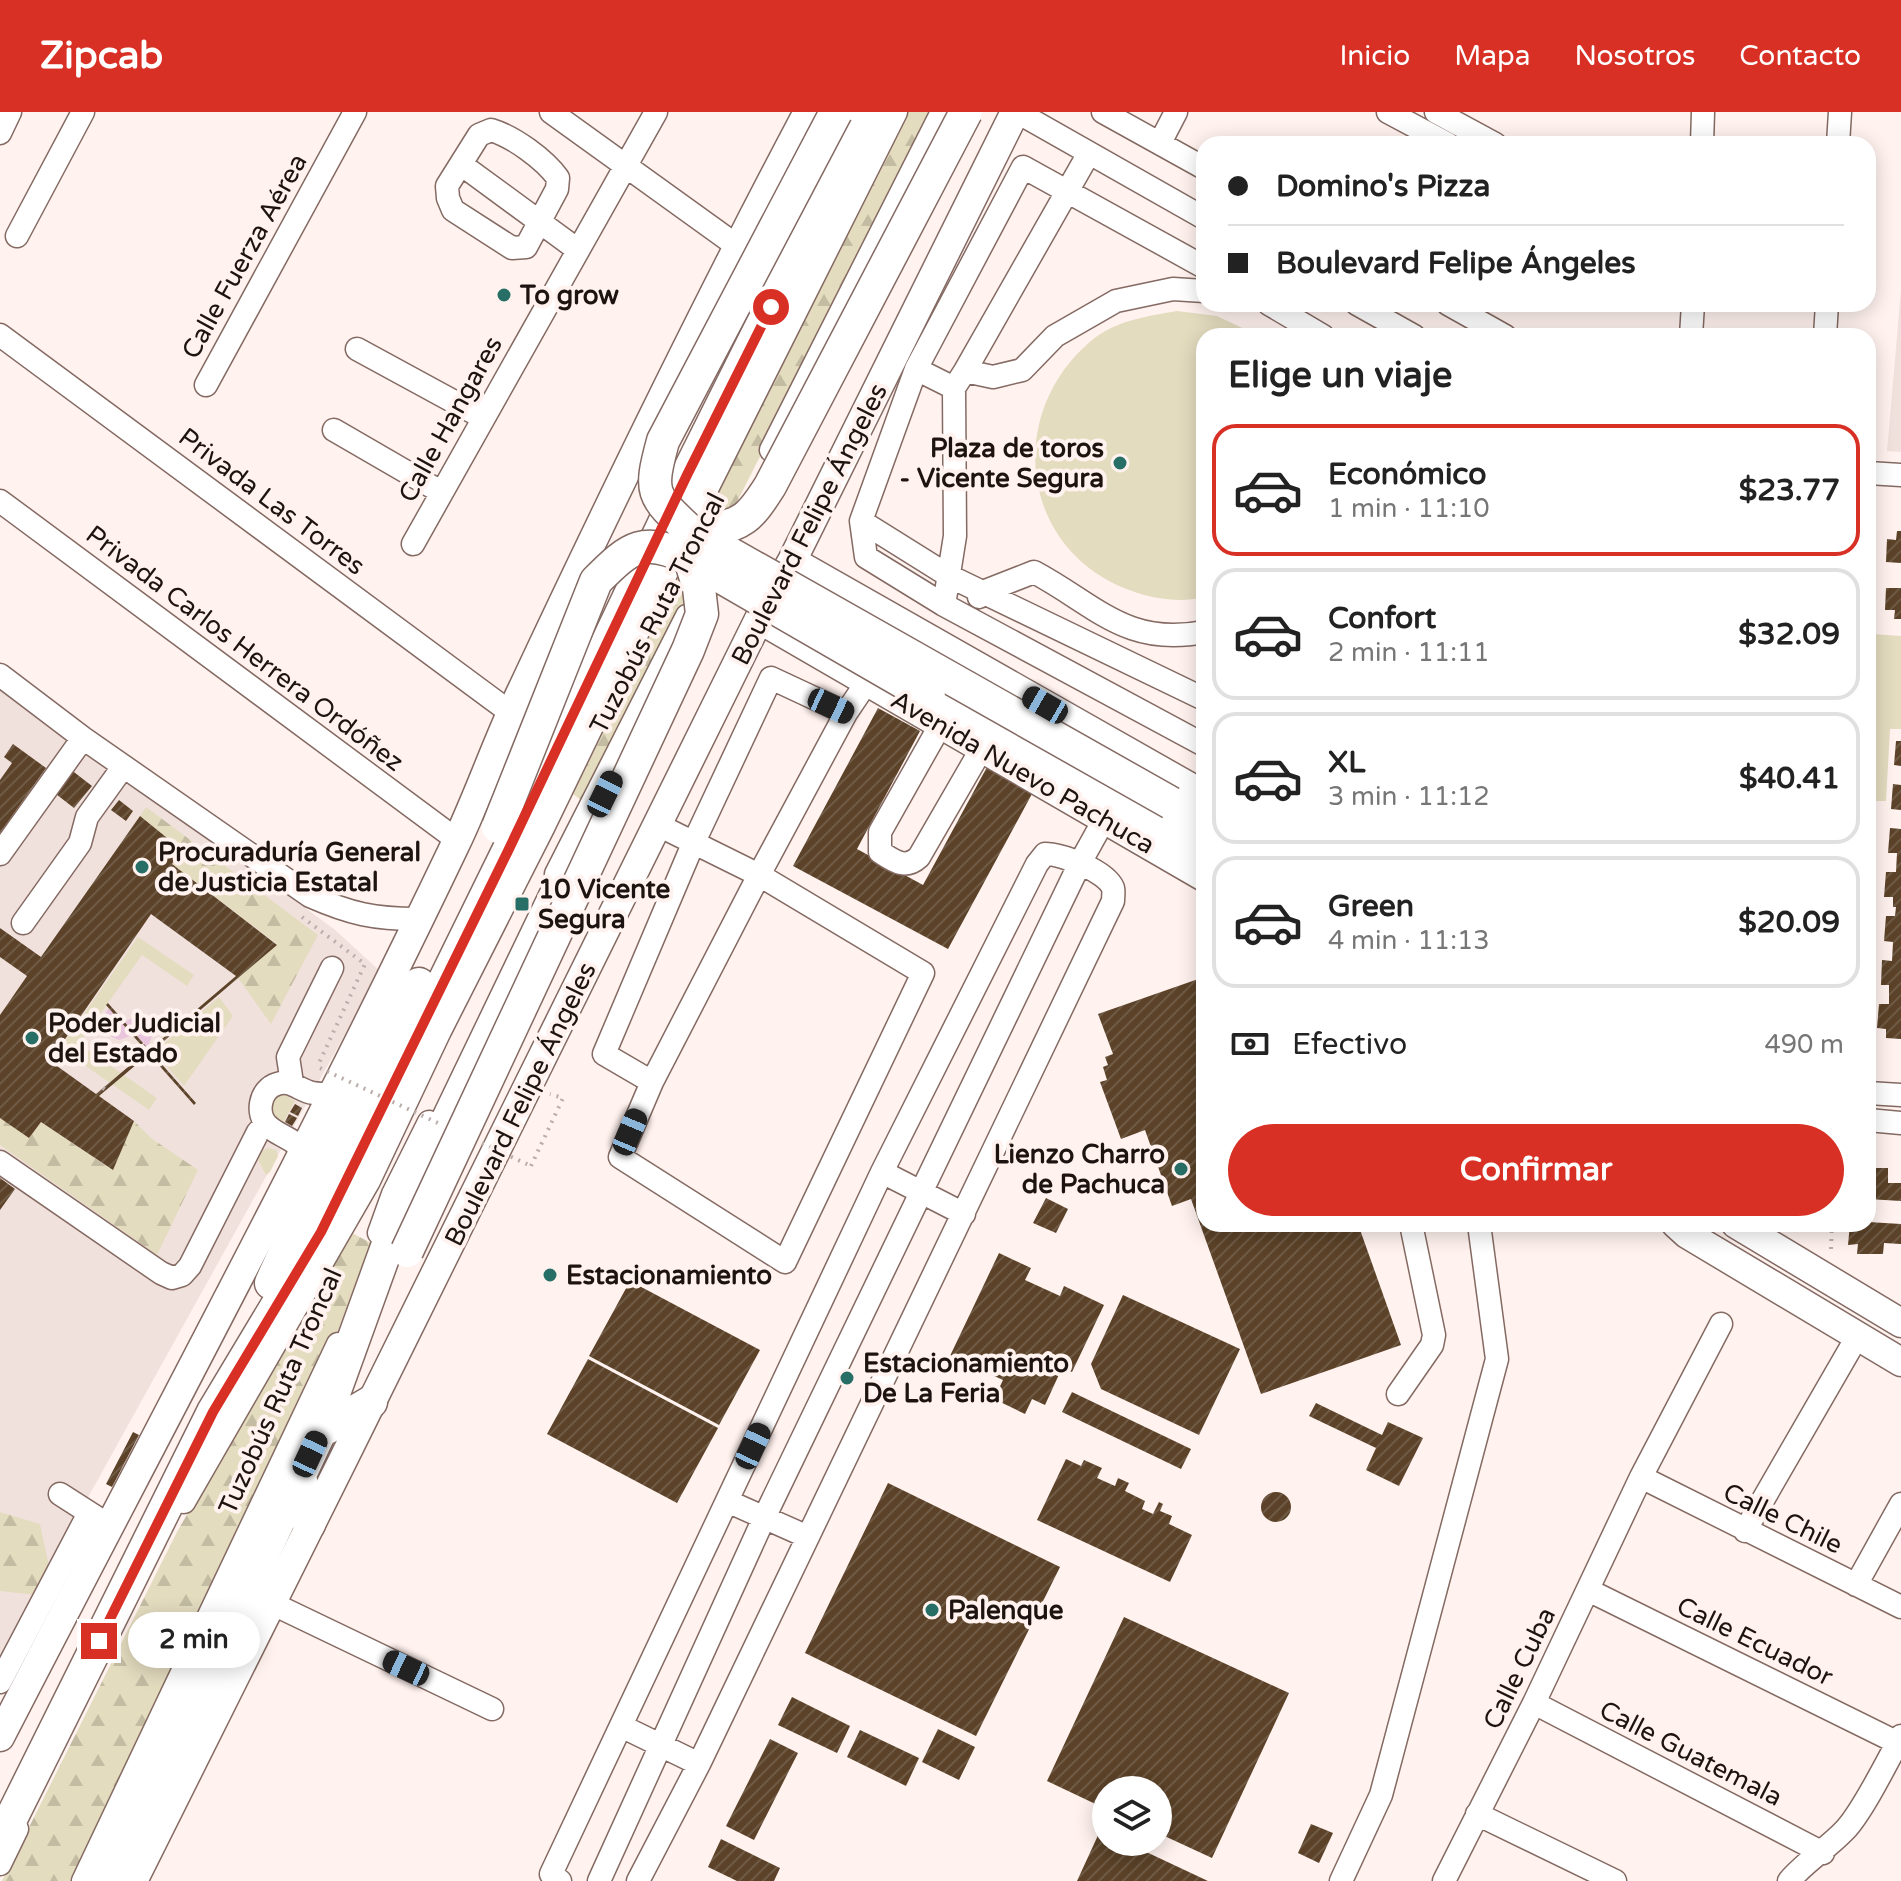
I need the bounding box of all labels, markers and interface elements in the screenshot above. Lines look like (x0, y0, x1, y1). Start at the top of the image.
text: Zipcab (40, 33, 163, 79)
text: Inicio (1340, 39, 1410, 73)
text: Mapa (1454, 39, 1530, 73)
text: Nosotros (1574, 39, 1695, 73)
text: Contacto (1739, 39, 1861, 73)
street label: Calle Fuerza Aérea (175, 148, 314, 364)
text: Domino's Pizza (1276, 168, 1490, 205)
text: Boulevard Felipe Ángeles (1276, 245, 1636, 282)
place label: To grow (519, 280, 619, 311)
marker: To grow (495, 286, 513, 304)
route start (753, 289, 789, 325)
street label: Calle Hangares (392, 331, 509, 508)
text: Elige un viaje (1228, 354, 1452, 397)
street label: Boulevard Felipe Ángeles (725, 378, 894, 670)
street label: Privada Las Torres (172, 421, 371, 582)
place label: Plaza de toros - Vicente Segura (900, 433, 1104, 494)
marker: Plaza de toros - Vicente Segura (1111, 454, 1129, 472)
icon: car (1232, 454, 1304, 526)
text: Económico (1328, 456, 1486, 493)
text: $23.77 (1739, 472, 1840, 509)
street label: Tuzobús Ruta Troncal (583, 487, 732, 739)
text: 1 min · 11:10 (1328, 493, 1490, 524)
street label: Privada Carlos Herrera Ordóñez (80, 519, 410, 778)
icon: car (1232, 598, 1304, 670)
text: Confort (1328, 600, 1436, 637)
text: $32.09 (1738, 616, 1840, 653)
text: 2 min · 11:11 (1328, 637, 1490, 668)
car (1018, 683, 1072, 727)
street label: Avenida Nuevo Pachuca (885, 684, 1160, 861)
car (804, 685, 858, 727)
icon: car (1232, 742, 1304, 814)
text: XL (1328, 744, 1365, 781)
text: $40.41 (1739, 760, 1840, 797)
car (584, 767, 626, 821)
text: 3 min · 11:12 (1328, 781, 1490, 812)
place label: Procuraduría General de Justicia Estatal (158, 837, 421, 898)
marker: Procuraduría General de Justicia Estatal (133, 858, 151, 876)
place label: 10 Vicente Segura (538, 874, 670, 935)
icon: car (1232, 886, 1304, 958)
text: Green (1328, 888, 1414, 925)
marker: 10 Vicente Segura (513, 895, 531, 913)
text: $20.09 (1738, 904, 1840, 941)
text: 4 min · 11:13 (1328, 925, 1490, 956)
street label: Boulevard Felipe Ángeles (438, 957, 603, 1251)
place label: Poder Judicial del Estado (48, 1008, 221, 1069)
icon: cash (1228, 1022, 1272, 1066)
text: Efectivo (1292, 1026, 1407, 1063)
marker: Poder Judicial del Estado (23, 1029, 41, 1047)
text: 490 m (1764, 1029, 1844, 1060)
car (610, 1105, 650, 1159)
button: Confirmar (1228, 1124, 1844, 1216)
place label: Lienzo Charro de Pachuca (994, 1139, 1165, 1200)
marker: Lienzo Charro de Pachuca (1172, 1160, 1190, 1178)
place label: Estacionamiento (566, 1260, 772, 1291)
street label: Tuzobús Ruta Troncal (212, 1263, 349, 1519)
marker: Estacionamiento (541, 1266, 559, 1284)
place label: Estacionamiento De La Feria (863, 1348, 1069, 1409)
marker: Estacionamiento De La Feria (838, 1369, 856, 1387)
car (732, 1419, 774, 1473)
car (289, 1427, 331, 1481)
street label: Calle Chile (1718, 1476, 1847, 1561)
street label: Calle Ecuador (1672, 1590, 1838, 1693)
place label: Palenque (948, 1595, 1064, 1626)
marker: Palenque (923, 1601, 941, 1619)
street label: Calle Cuba (1477, 1602, 1562, 1734)
callout: 2 min (127, 1613, 259, 1669)
route end (81, 1623, 117, 1659)
text: 2 min (159, 1624, 229, 1655)
car (379, 1647, 433, 1689)
street label: Calle Guatemala (1594, 1694, 1787, 1813)
map controls (1092, 1776, 1172, 1856)
button: layers (1092, 1776, 1172, 1856)

